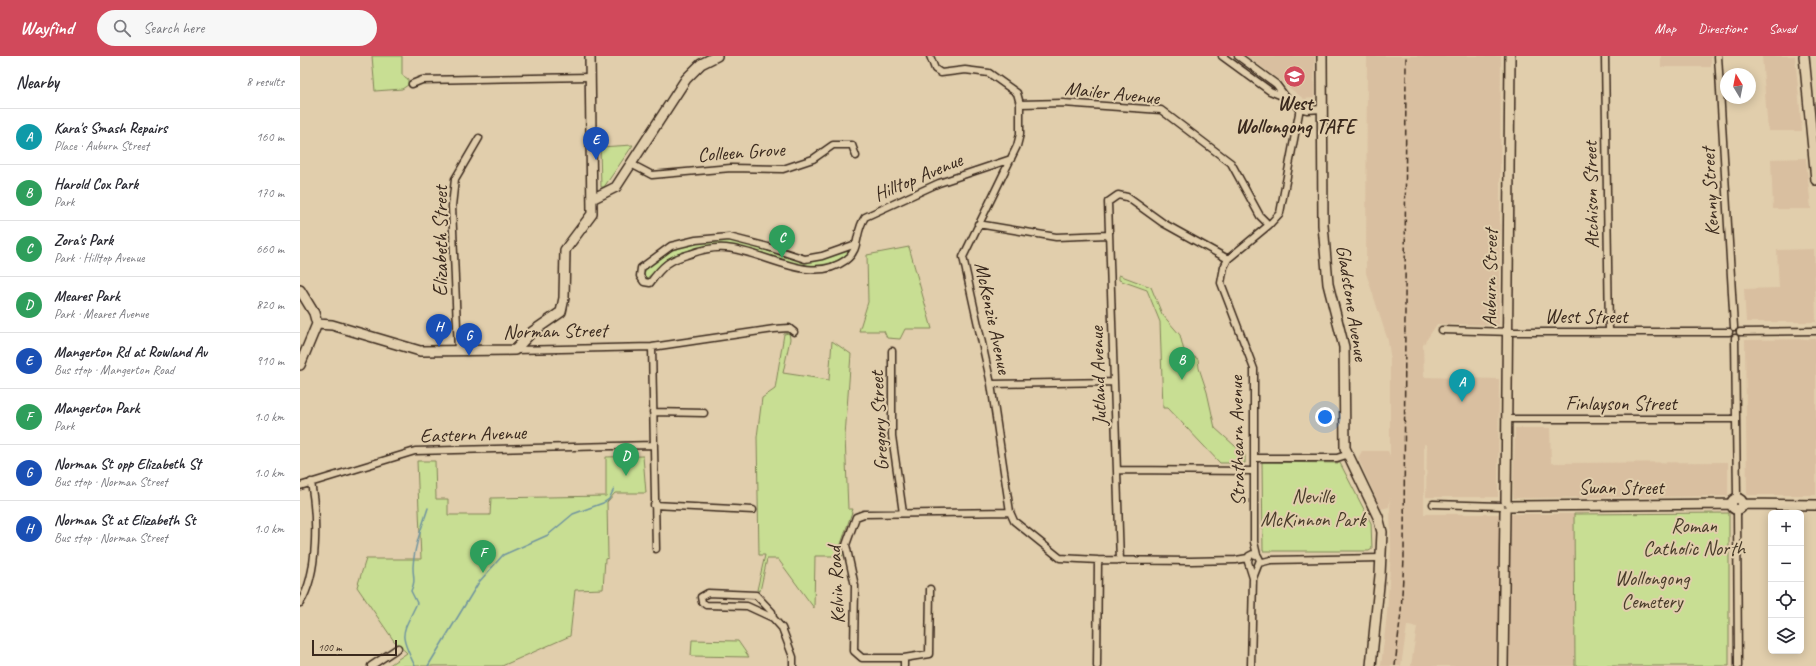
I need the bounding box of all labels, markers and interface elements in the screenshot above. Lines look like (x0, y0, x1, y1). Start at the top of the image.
search box (97, 10, 377, 46)
text: Wayfind (20, 16, 73, 40)
icon: search (111, 17, 133, 39)
text: Search here (143, 19, 204, 38)
text: Map (1655, 20, 1676, 37)
text: Directions (1698, 20, 1747, 37)
text: Saved (1769, 20, 1796, 37)
school or university icon: West Wollongong TAFE (1282, 64, 1308, 90)
north arrow (1720, 68, 1756, 104)
text: Nearby (16, 72, 59, 93)
text: 8 results (246, 74, 284, 90)
street label: Mailer Avenue (1064, 76, 1162, 111)
place label: West Wollongong TAFE (1235, 91, 1359, 139)
text: Kara's Smash Repairs (54, 119, 167, 138)
pin: E (583, 127, 609, 160)
text: A (26, 129, 32, 145)
text: 160 m (256, 129, 284, 145)
street label: Colleen Grove (697, 136, 787, 168)
text: Place · Auburn Street (54, 138, 149, 154)
street label: Atchison Street (1578, 139, 1604, 249)
street label: Kenny Street (1695, 144, 1725, 237)
street label: Hilltop Avenue (870, 147, 968, 207)
text: Harold Cox Park (54, 175, 138, 194)
street label: Elizabeth Street (428, 183, 453, 296)
text: B (26, 185, 32, 201)
text: 170 m (256, 185, 284, 201)
text: Park (54, 194, 75, 210)
pin: C (769, 225, 795, 258)
street label: Auburn Street (1477, 226, 1503, 327)
text: Zora's Park (54, 231, 113, 250)
text: C (26, 241, 32, 257)
text: 660 m (256, 241, 284, 257)
street label: Gladstone Avenue (1331, 243, 1374, 364)
text: Park · Hilltop Avenue (54, 250, 145, 266)
street label: McKenzie Avenue (969, 260, 1017, 378)
text: Meares Park (54, 287, 120, 306)
text: D (25, 297, 33, 313)
text: 820 m (256, 297, 284, 313)
street label: West Street (1545, 304, 1630, 329)
text: Park · Meares Avenue (54, 306, 149, 322)
pin: H (426, 314, 452, 347)
street label: Norman Street (503, 318, 611, 344)
pin: G (456, 323, 482, 356)
street label: Jutland Avenue (1084, 325, 1112, 427)
text: Mangerton Rd at Rowland Av (54, 343, 207, 362)
pin: B (1169, 347, 1195, 380)
text: E (26, 353, 32, 369)
text: 910 m (256, 353, 284, 369)
text: Bus stop · Mangerton Road (54, 362, 174, 378)
street label: Gregory Street (864, 368, 894, 471)
pin: A (1449, 369, 1475, 402)
street label: Strathearn Avenue (1223, 374, 1251, 506)
street label: Finlayson Street (1565, 391, 1679, 416)
text: Mangerton Park (54, 399, 139, 418)
your location (1315, 407, 1335, 427)
text: F (26, 409, 32, 425)
text: 1.0 km (254, 409, 284, 425)
text: Park (54, 418, 75, 434)
street label: Eastern Avenue (419, 420, 528, 448)
pin: D (613, 443, 639, 476)
text: Norman St opp Elizabeth St (54, 455, 201, 474)
text: G (26, 465, 32, 481)
text: 1.0 km (254, 465, 284, 481)
text: Bus stop · Norman Street (54, 474, 168, 490)
street label: Swan Street (1578, 475, 1666, 500)
park label: Neville McKinnon Park (1260, 484, 1367, 532)
map controls (1768, 510, 1804, 654)
button: + (1768, 510, 1804, 546)
text: Norman St at Elizabeth St (54, 511, 195, 530)
park label: Roman Catholic North (1643, 513, 1747, 561)
text: H (25, 521, 33, 537)
text: 1.0 km (254, 521, 284, 537)
text: Bus stop · Norman Street (54, 530, 168, 546)
pin: F (470, 540, 496, 573)
street label: Kelvin Road (821, 542, 851, 624)
button: − (1768, 546, 1804, 582)
park label: Wollongong Cemetery (1615, 566, 1691, 614)
button: locate (1768, 582, 1804, 618)
button: layers (1768, 618, 1804, 654)
scale bar (312, 638, 397, 657)
text: 100 m (318, 640, 342, 654)

